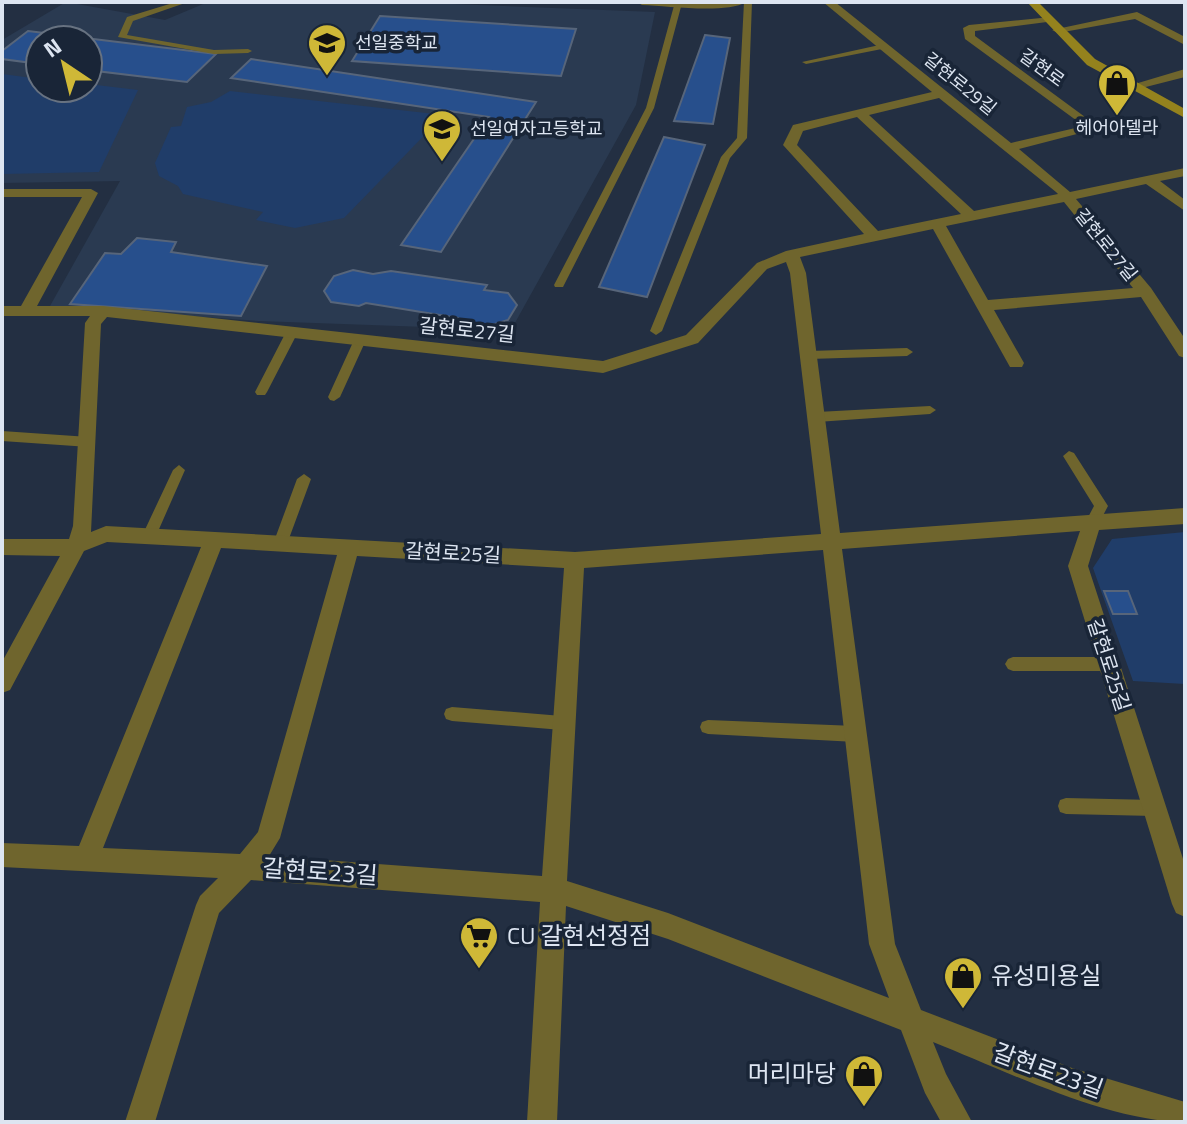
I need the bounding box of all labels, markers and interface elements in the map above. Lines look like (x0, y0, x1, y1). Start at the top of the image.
school or university icon: 선일중학교 (306, 22, 348, 77)
north arrow (24, 24, 104, 104)
text: N (37, 29, 69, 66)
place label: 선일중학교 (355, 29, 438, 56)
street label: 갈현로 (1014, 42, 1070, 93)
street label: 갈현로29길 (918, 46, 1002, 121)
shop icon: 헤어아델라 (1096, 62, 1138, 117)
school or university icon: 선일여자고등학교 (421, 108, 463, 163)
place label: 헤어아델라 (1076, 114, 1159, 141)
place label: 선일여자고등학교 (470, 115, 602, 142)
street label: 갈현로27길 (1069, 203, 1144, 287)
street label: 갈현로27길 (418, 309, 516, 350)
street label: 갈현로25길 (404, 535, 502, 570)
street label: 갈현로25길 (1080, 614, 1139, 715)
street label: 갈현로23길 (261, 849, 379, 893)
supermarket icon: CU 갈현선정점 (458, 915, 500, 970)
place label: CU 갈현선정점 (507, 917, 651, 953)
shop icon: 유성미용실 (942, 955, 984, 1010)
place label: 유성미용실 (991, 957, 1101, 993)
street label: 갈현로23길 (988, 1033, 1109, 1107)
shop icon: 머리마당 (843, 1053, 885, 1108)
place label: 머리마당 (748, 1055, 836, 1091)

